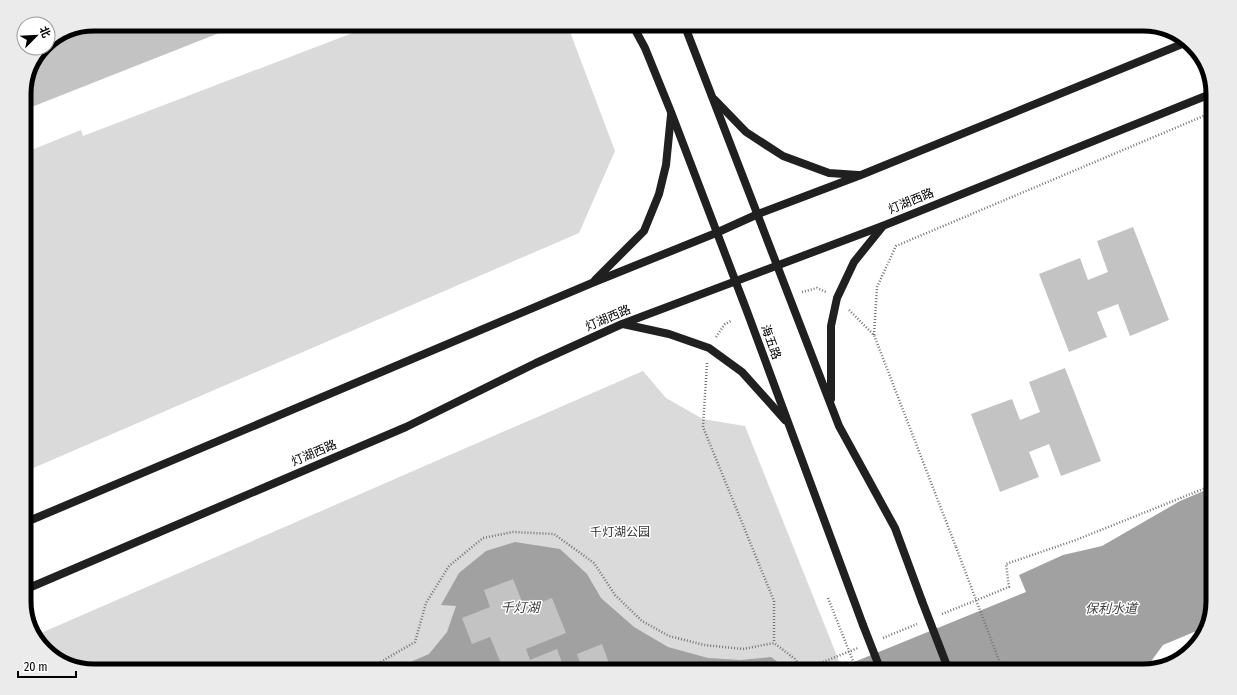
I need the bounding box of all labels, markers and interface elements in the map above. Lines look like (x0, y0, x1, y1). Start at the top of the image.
north arrow (16, 16, 56, 56)
text: 北 (37, 24, 53, 40)
street label: 灯湖西路 (886, 186, 936, 216)
street label: 灯湖西路 (583, 302, 633, 334)
street label: 海五路 (758, 323, 784, 361)
street label: 灯湖西路 (289, 437, 339, 469)
park label: 千灯湖公园 (590, 525, 650, 539)
water label: 千灯湖 (500, 600, 541, 615)
water label: 保利水道 (1085, 601, 1139, 616)
scale bar (18, 653, 76, 679)
text: 20 m (24, 660, 48, 674)

